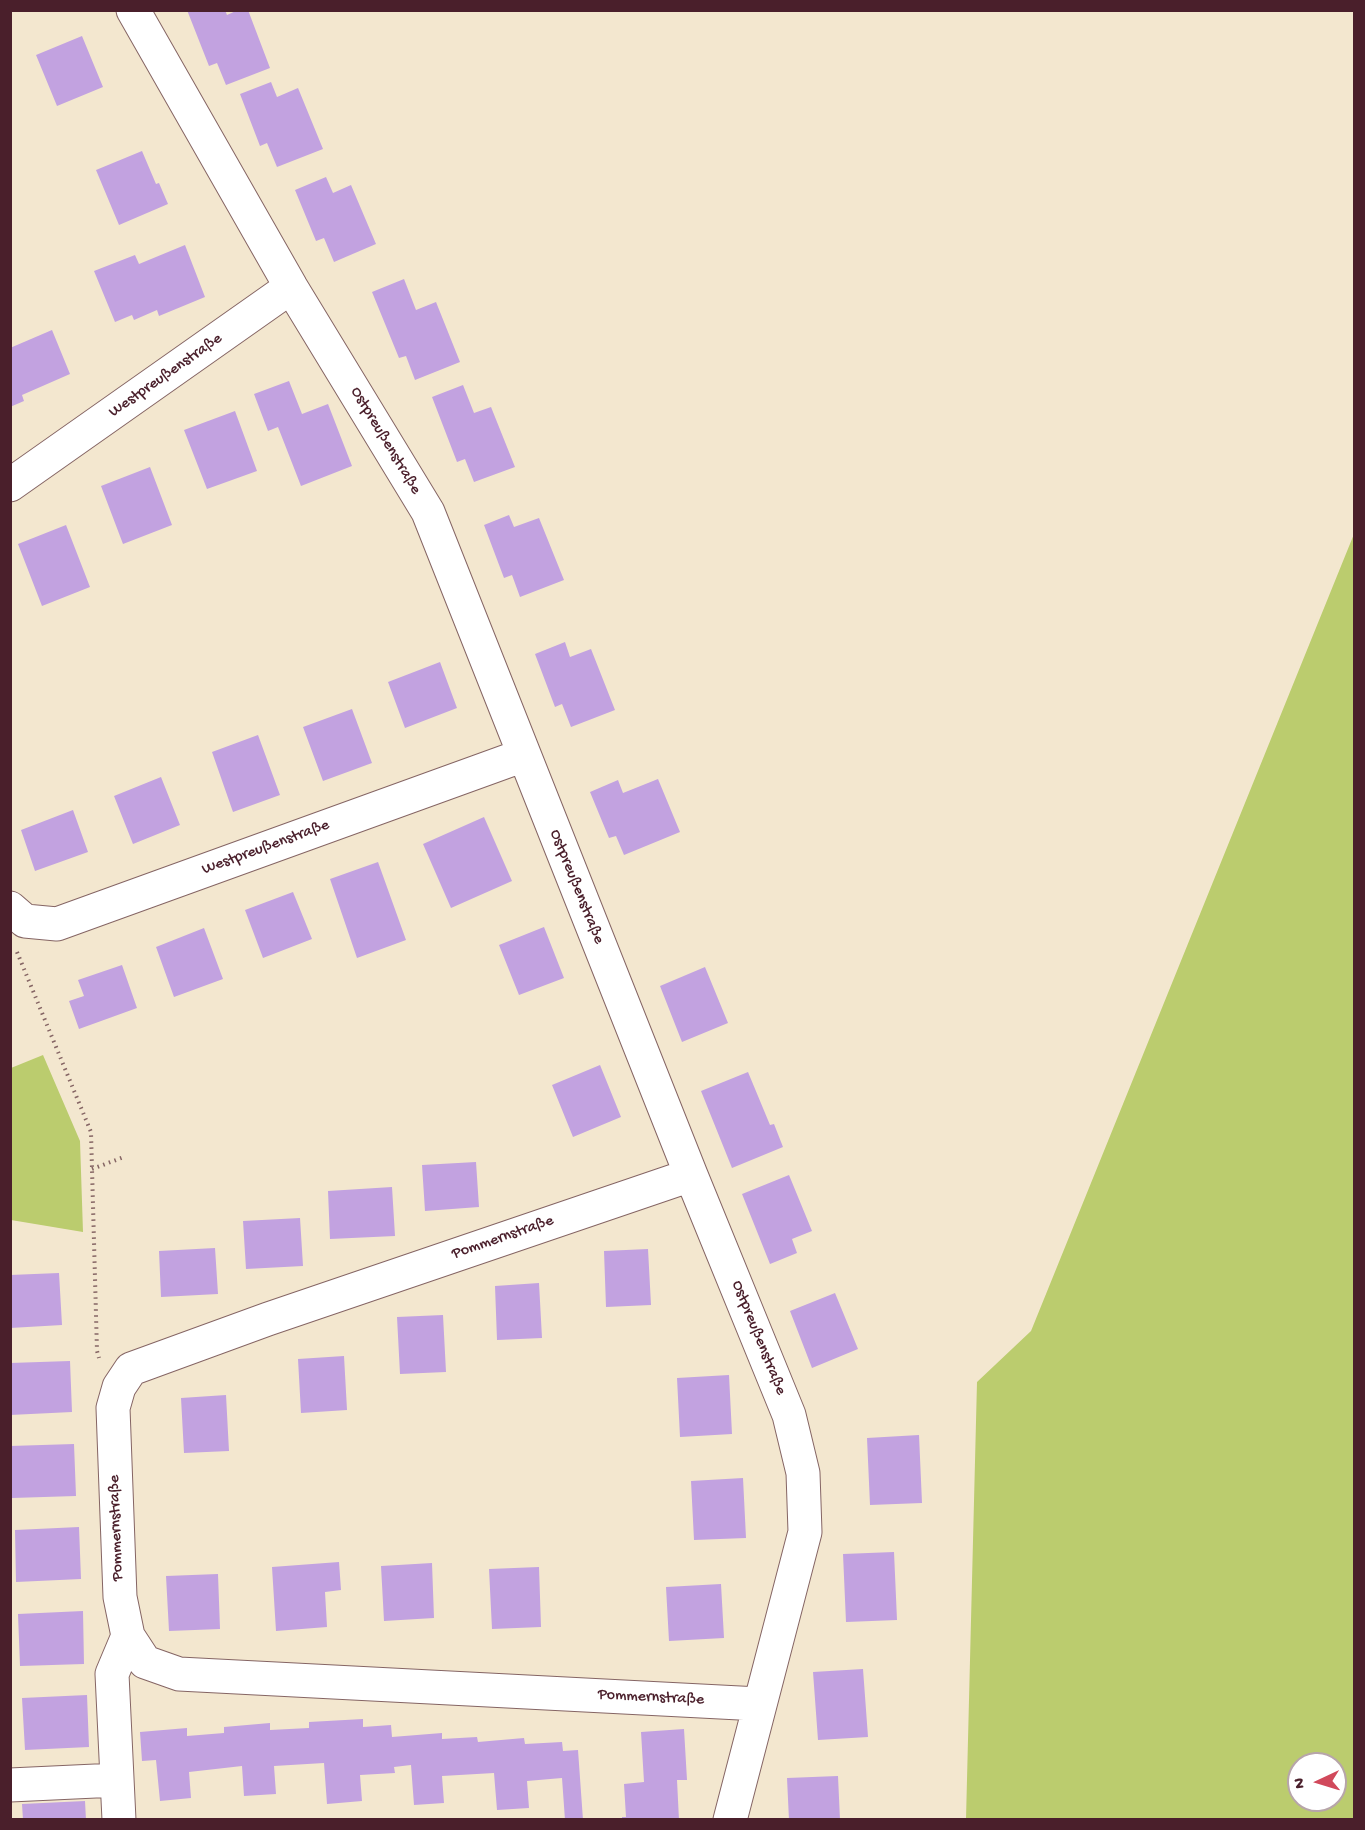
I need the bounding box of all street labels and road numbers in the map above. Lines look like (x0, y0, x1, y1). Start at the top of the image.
street label: Westpreußenstraße (106, 330, 226, 422)
street label: Ostpreußenstraße (345, 384, 425, 498)
street label: Westpreußenstraße (200, 816, 332, 880)
street label: Ostpreußenstraße (544, 827, 608, 947)
street label: Pommernstraße (450, 1212, 556, 1264)
street label: Ostpreußenstraße (726, 1278, 790, 1398)
street label: Pommernstraße (106, 1475, 128, 1581)
street label: Pommernstraße (597, 1686, 705, 1710)

